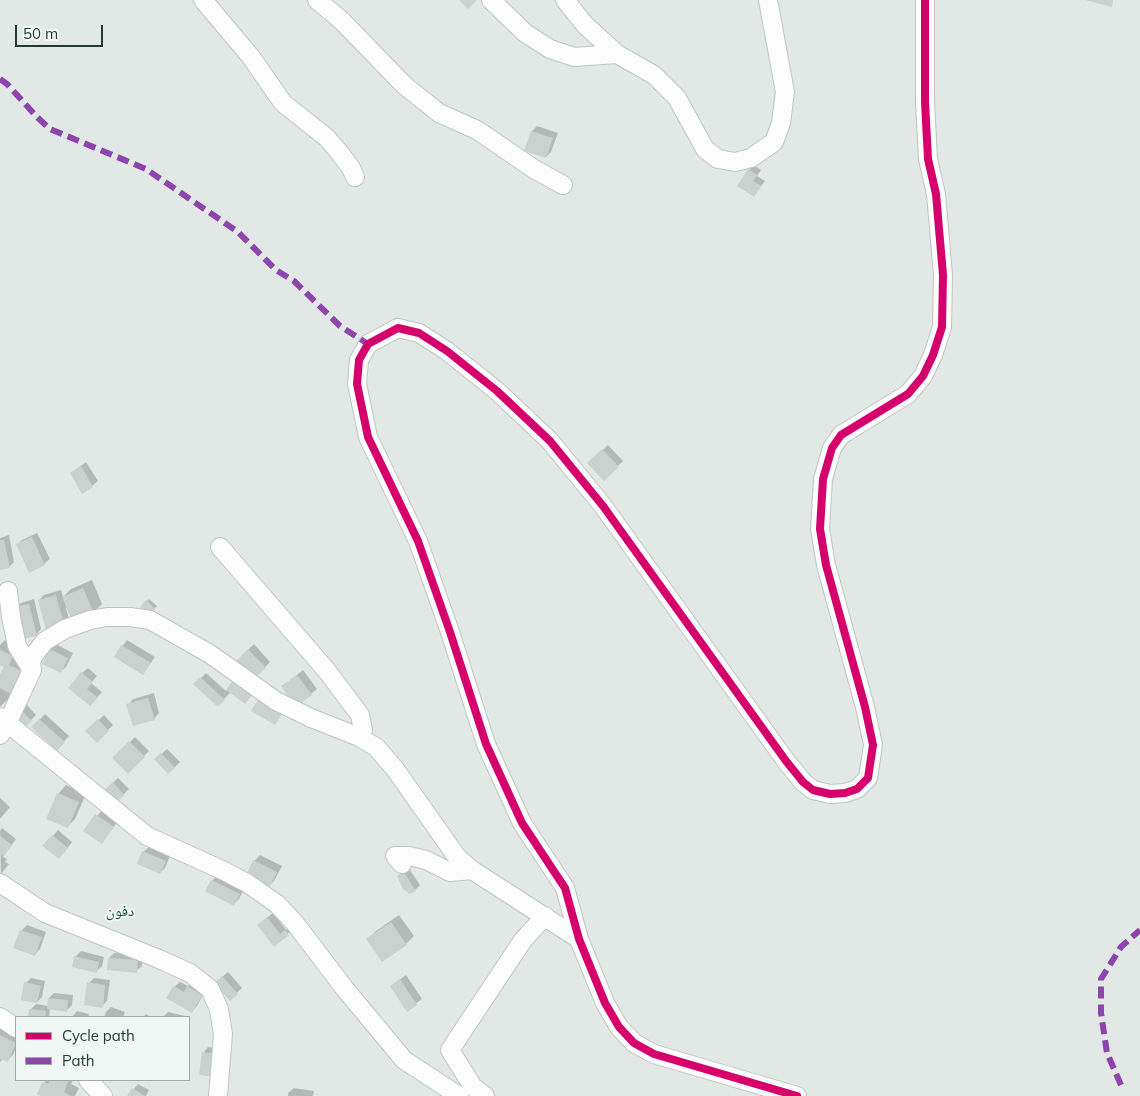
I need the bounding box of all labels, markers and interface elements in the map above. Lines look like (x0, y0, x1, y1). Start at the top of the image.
scale bar (18, 15, 105, 47)
text: 50 m (23, 24, 58, 43)
district label: دفون (106, 902, 134, 920)
legend (15, 1016, 190, 1081)
text: Cycle path (62, 1026, 135, 1045)
text: Path (62, 1051, 94, 1070)

